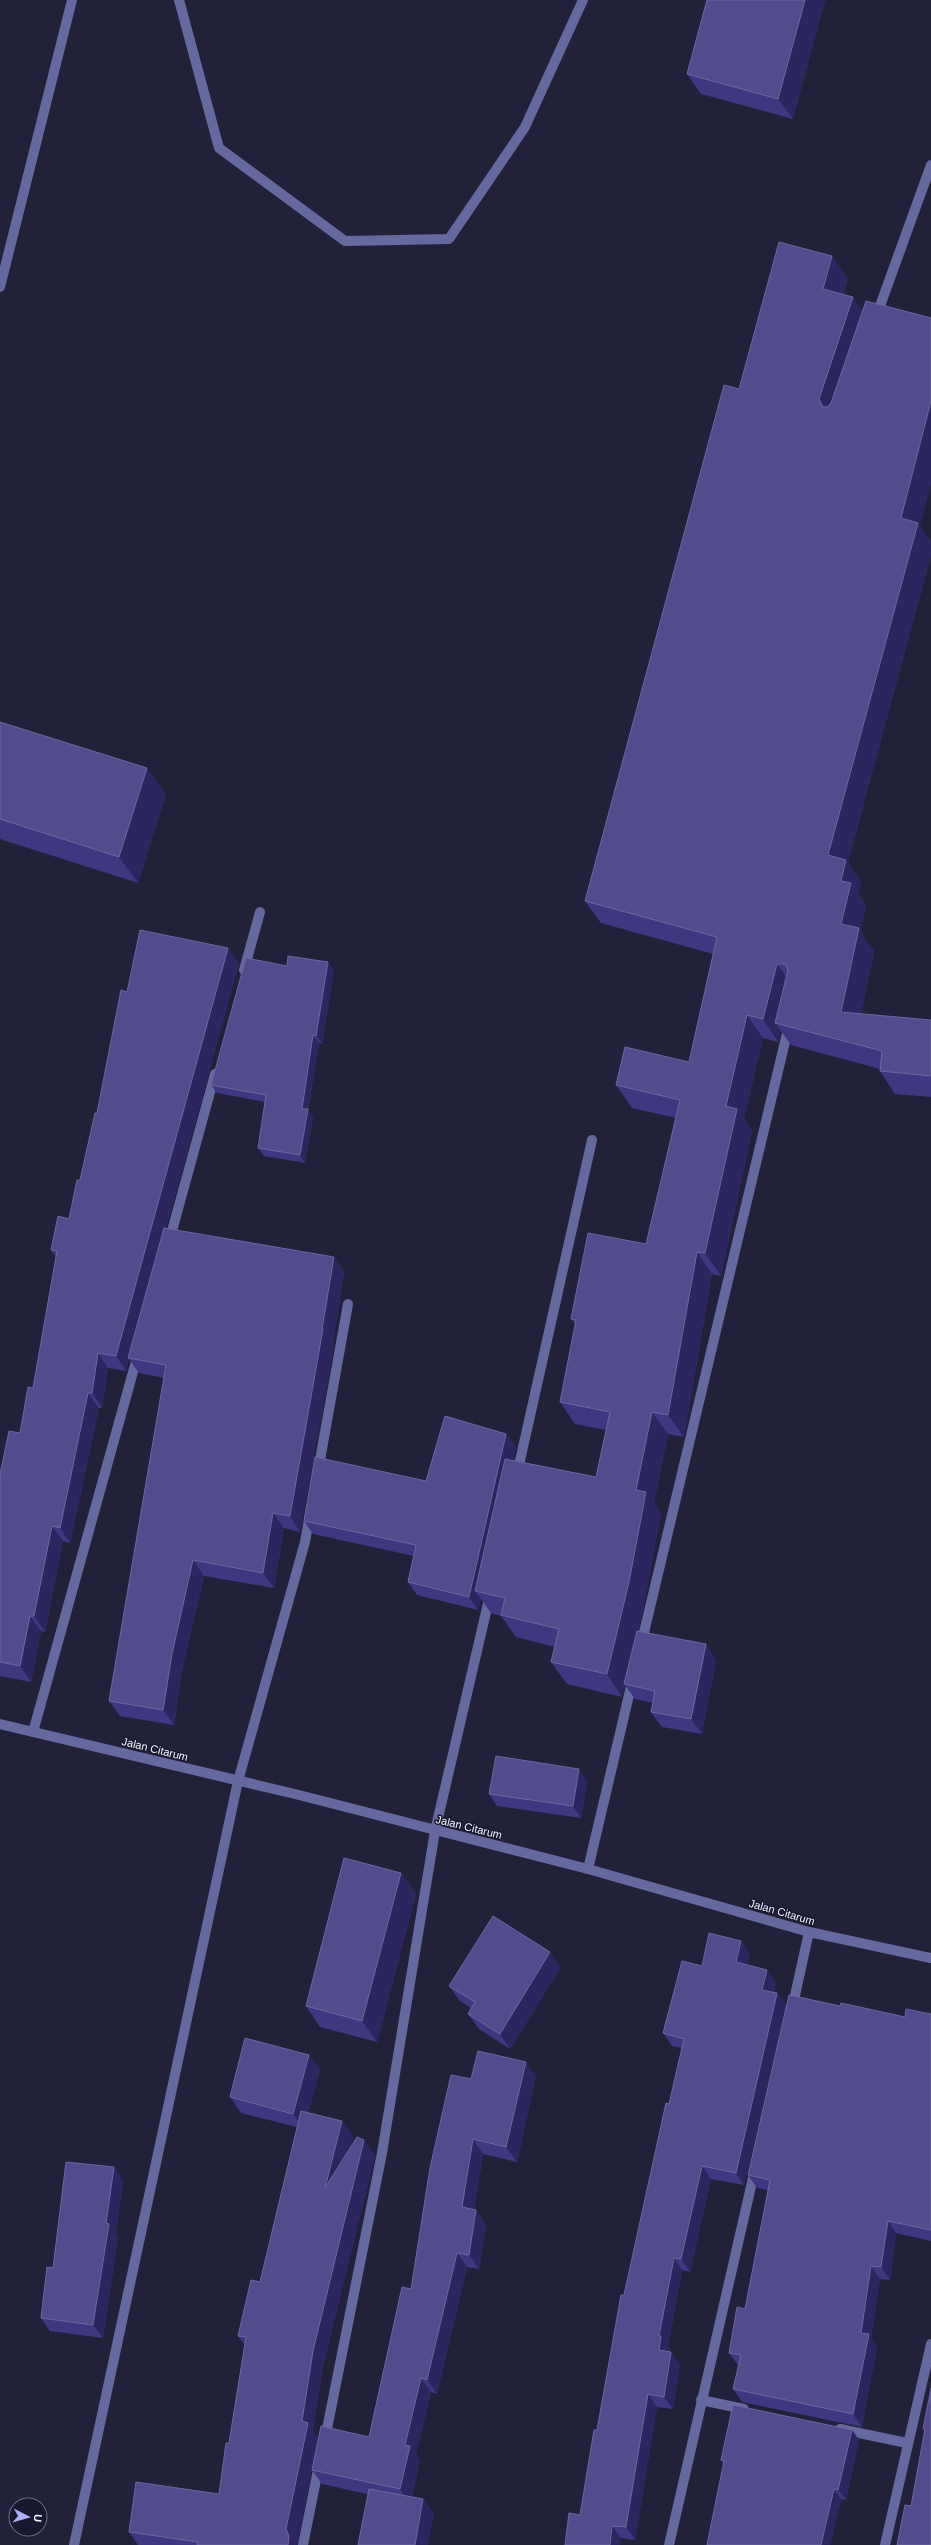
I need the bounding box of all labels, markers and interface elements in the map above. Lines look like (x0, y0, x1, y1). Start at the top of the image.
street label: Jalan Citarum (121, 1735, 189, 1763)
street label: Jalan Citarum (435, 1813, 503, 1841)
street label: Jalan Citarum (748, 1897, 816, 1927)
north arrow (8, 2497, 48, 2537)
text: U (32, 2513, 44, 2523)

